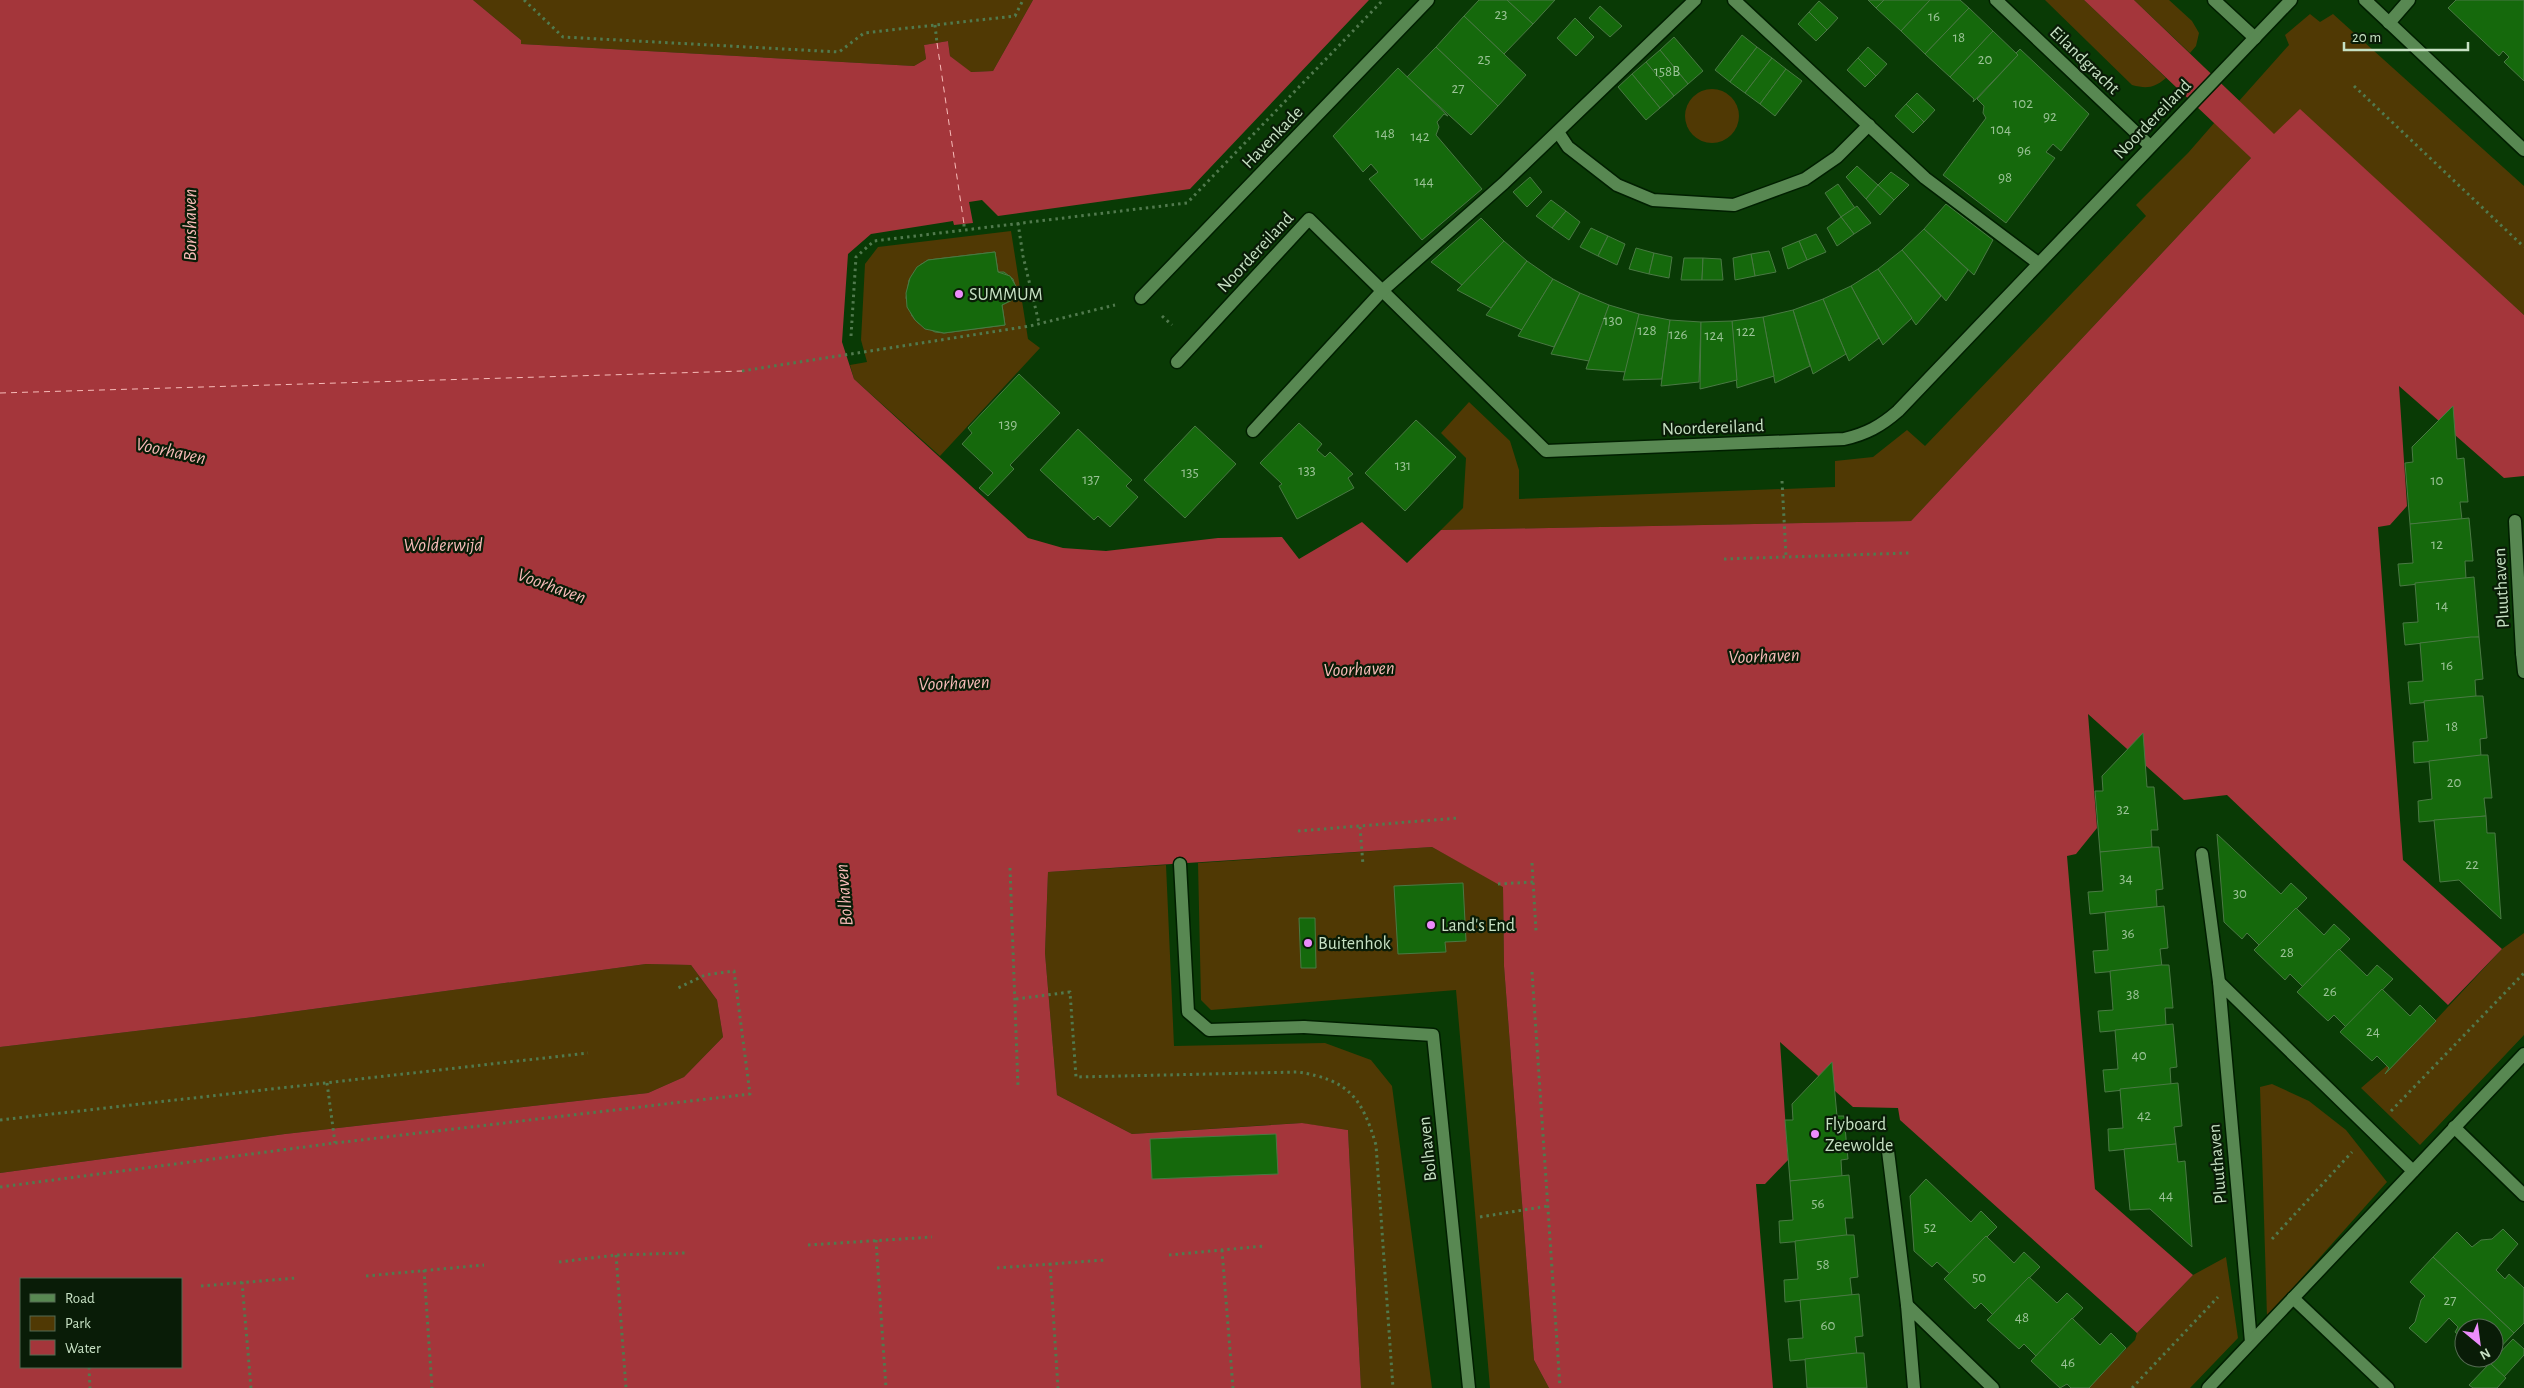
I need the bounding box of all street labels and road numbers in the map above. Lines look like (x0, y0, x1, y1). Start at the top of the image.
street label: Eilandgracht (2046, 23, 2123, 98)
street label: Noordereiland (2111, 77, 2195, 163)
street label: Havenkade (1239, 103, 1307, 172)
street label: Noordereiland (1214, 209, 1297, 296)
street label: Noordereiland (1662, 417, 1765, 439)
street label: Pluuthaven (2491, 547, 2513, 629)
street label: Bolhaven (1416, 1116, 1440, 1182)
street label: Pluuthaven (2206, 1123, 2230, 1205)

